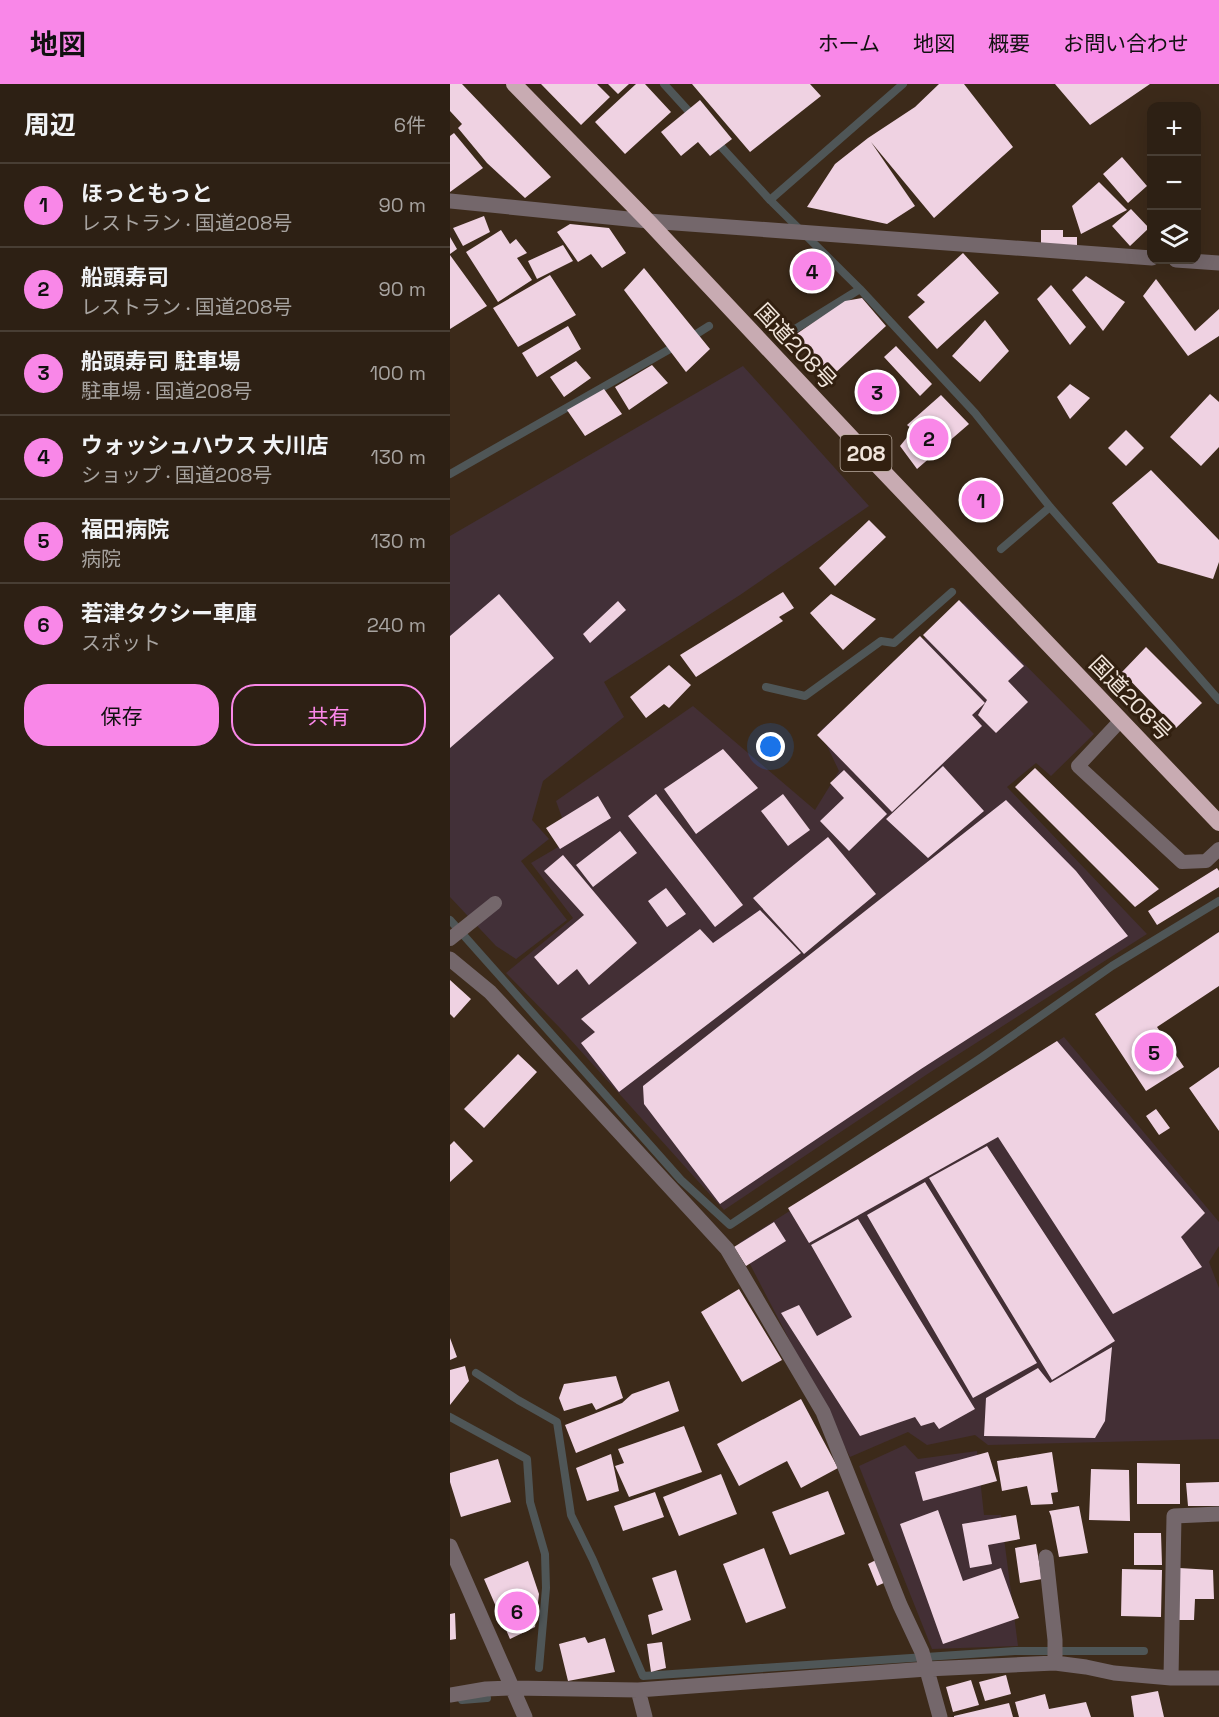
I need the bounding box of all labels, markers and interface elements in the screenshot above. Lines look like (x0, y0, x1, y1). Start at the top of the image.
text: 地図 (30, 26, 86, 62)
text: ホーム (818, 30, 880, 57)
text: 地図 (913, 30, 955, 57)
text: 概要 (988, 30, 1030, 57)
text: お問い合わせ (1063, 30, 1189, 57)
map controls (1147, 102, 1201, 264)
button: + (1147, 102, 1201, 156)
text: 周辺 (24, 108, 76, 142)
text: 6件 (394, 112, 426, 138)
button: − (1147, 156, 1201, 210)
text: ほっともっと (81, 179, 213, 207)
text: 1 (39, 192, 48, 218)
text: 90 m (379, 192, 426, 218)
text: レストラン · 国道208号 (81, 210, 292, 236)
button: layers (1147, 210, 1201, 264)
pin: 4 (792, 248, 832, 294)
text: 船頭寿司 (81, 263, 169, 291)
text: 2 (38, 276, 49, 302)
text: 90 m (379, 276, 426, 302)
text: レストラン · 国道208号 (81, 294, 292, 320)
street label: 国道208号 (749, 297, 843, 395)
text: 船頭寿司 駐車場 (81, 347, 241, 375)
text: 3 (37, 360, 50, 386)
text: 100 m (370, 360, 426, 386)
pin: 3 (858, 370, 896, 414)
text: 駐車場 · 国道208号 (81, 378, 252, 404)
pin: 2 (910, 416, 948, 460)
text: ウォッシュハウス 大川店 (81, 431, 329, 459)
road number: 208 (840, 435, 892, 471)
text: 4 (37, 444, 50, 470)
text: 130 m (370, 444, 426, 470)
text: ショップ · 国道208号 (81, 462, 272, 488)
pin: 1 (962, 478, 1000, 522)
text: 福田病院 (81, 515, 169, 543)
text: 5 (38, 528, 50, 554)
text: 130 m (370, 528, 426, 554)
text: 病院 (81, 546, 121, 572)
text: 若津タクシー車庫 (81, 599, 257, 627)
text: 6 (37, 612, 50, 638)
text: 240 m (367, 612, 426, 638)
text: スポット (81, 630, 161, 656)
street label: 国道208号 (1084, 650, 1178, 746)
button: 保存 (24, 684, 219, 746)
button: 共有 (231, 684, 426, 746)
your location (756, 732, 785, 761)
pin: 5 (1134, 1030, 1174, 1074)
pin: 6 (498, 1588, 536, 1634)

